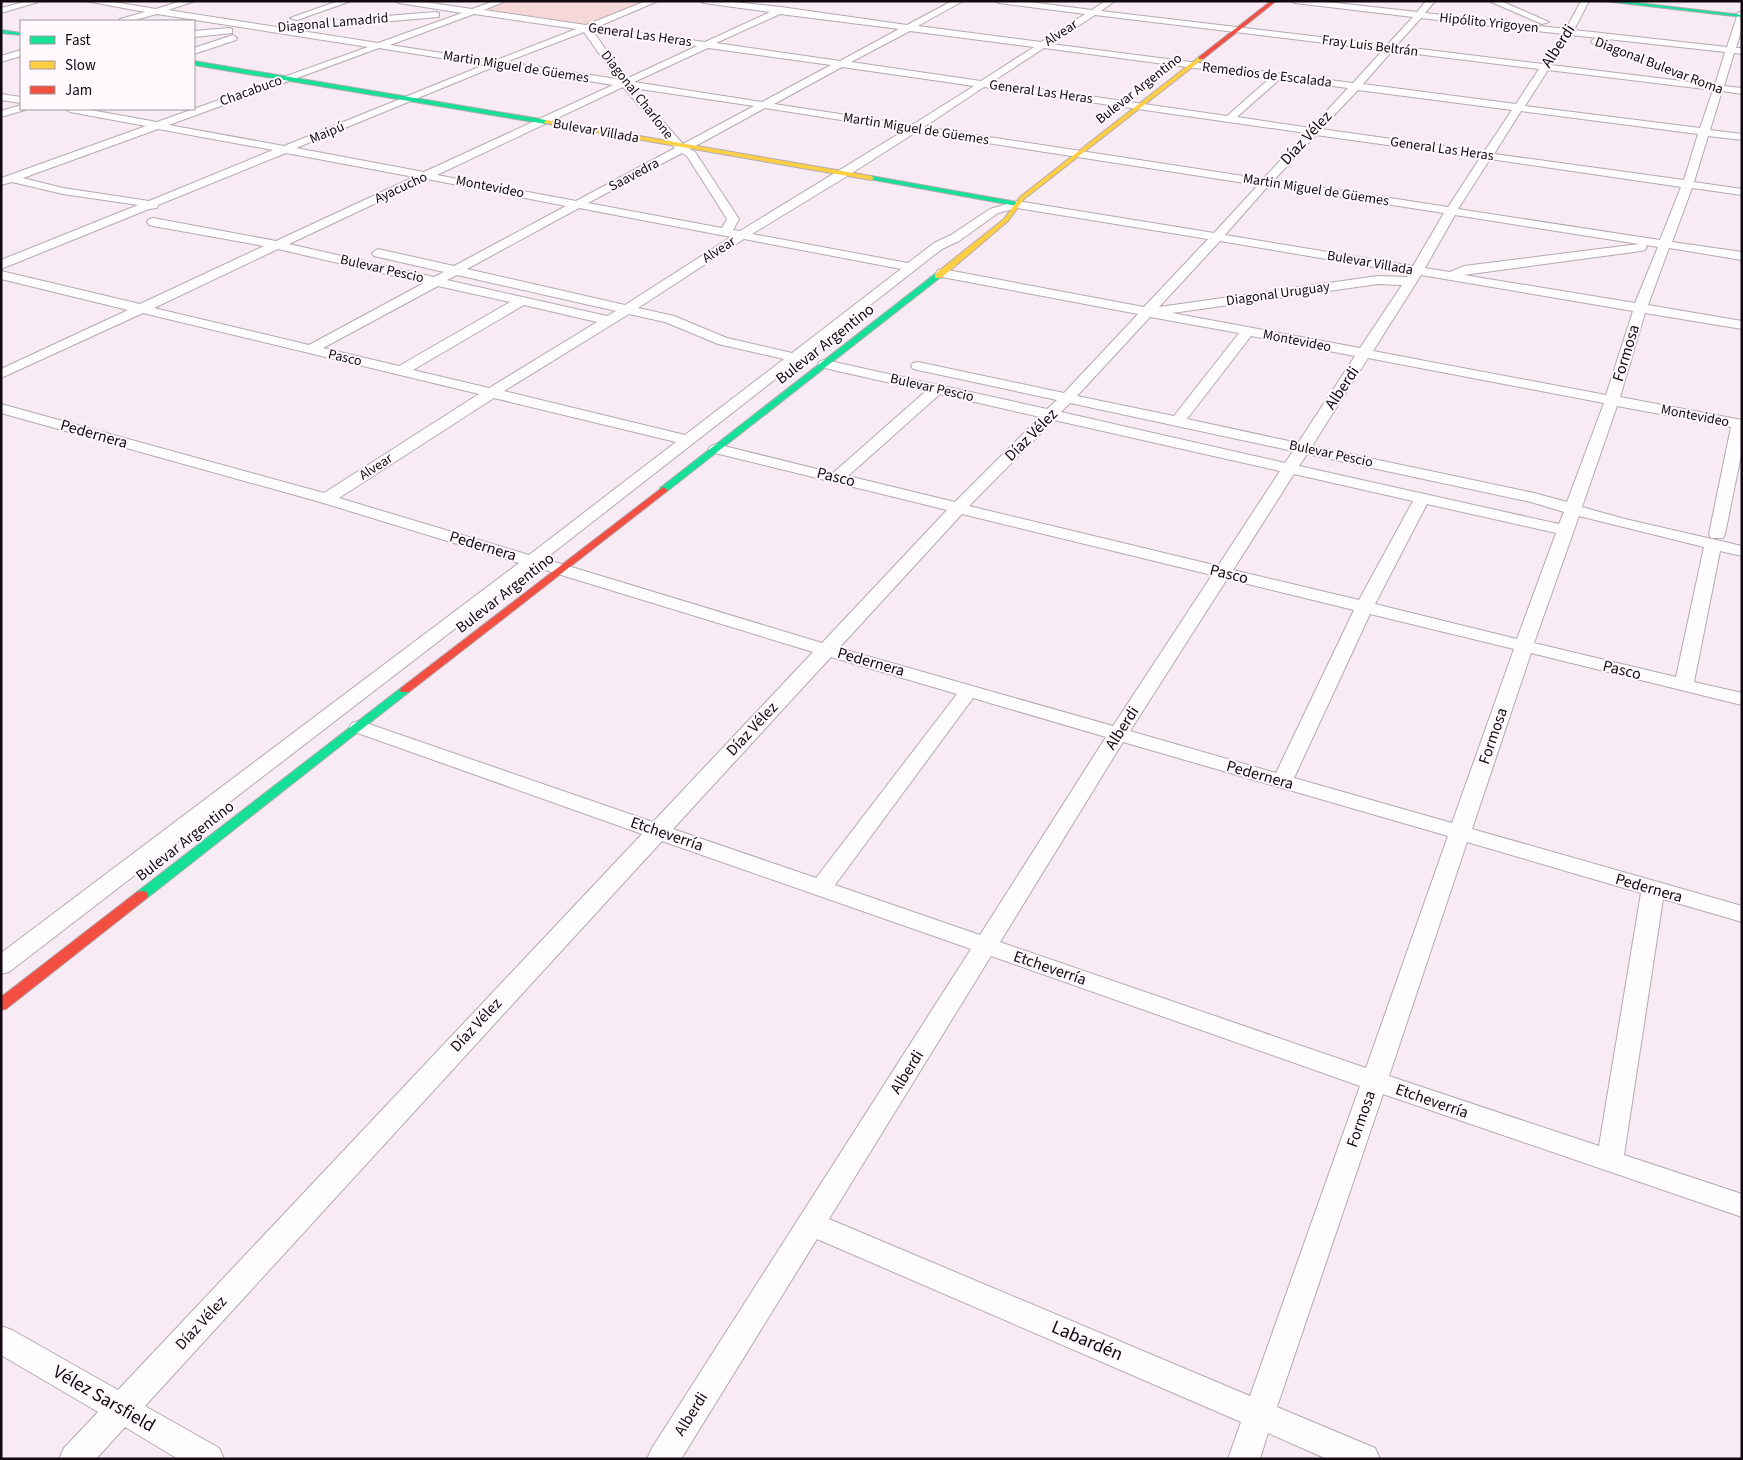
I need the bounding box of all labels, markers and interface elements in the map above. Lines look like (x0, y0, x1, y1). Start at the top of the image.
street label: Diagonal Lamadrid (277, 8, 389, 38)
street label: Hipólito Yrigoyen (1438, 8, 1540, 38)
street label: Alvear (1040, 15, 1082, 51)
street label: General Las Heras (587, 18, 693, 52)
legend (20, 20, 195, 110)
street label: Alberdi (1536, 20, 1580, 72)
text: Fast (65, 30, 91, 51)
street label: Fray Luis Beltrán (1321, 30, 1419, 62)
street label: Diagonal Bulevar Roma (1592, 32, 1726, 100)
street label: Martin Miguel de Güemes (442, 46, 591, 88)
street label: Diagonal Charlone (596, 46, 678, 144)
street label: Bulevar Argentino (1092, 49, 1186, 129)
text: Slow (65, 55, 96, 76)
street label: Remedios de Escalada (1201, 57, 1333, 93)
street label: Chacabuco (217, 70, 285, 112)
street label: General Las Heras (988, 75, 1094, 109)
text: Jam (65, 80, 92, 101)
street label: Díaz Vélez (1275, 106, 1337, 170)
street label: Martin Miguel de Güemes (842, 108, 991, 150)
street label: Bulevar Villada (551, 114, 641, 148)
street label: Maipú (306, 117, 348, 149)
street label: General Las Heras (1389, 132, 1495, 166)
street label: Saavedra (605, 153, 663, 197)
street label: Ayacucho (371, 167, 431, 209)
street label: Martin Miguel de Güemes (1242, 169, 1391, 211)
street label: Montevideo (454, 171, 526, 203)
street label: Alvear (698, 232, 740, 268)
street label: Bulevar Villada (1325, 246, 1415, 280)
street label: Bulevar Pescio (338, 250, 426, 288)
street label: Diagonal Uruguay (1225, 277, 1332, 311)
street label: Bulevar Argentino (771, 299, 879, 389)
street label: Formosa (1607, 322, 1645, 384)
street label: Montevideo (1261, 325, 1333, 357)
street label: Pasco (326, 344, 364, 372)
street label: Alberdi (1320, 362, 1364, 414)
street label: Bulevar Pescio (888, 369, 976, 407)
street label: Montevideo (1659, 400, 1731, 432)
street label: Díaz Vélez (1000, 404, 1062, 466)
street label: Pedernera (58, 414, 130, 454)
street label: Bulevar Pescio (1287, 435, 1375, 473)
street label: Alvear (355, 449, 397, 485)
street label: Pasco (815, 462, 857, 492)
street label: Pedernera (447, 525, 519, 567)
street label: Bulevar Argentino (451, 548, 559, 638)
street label: Pasco (1208, 559, 1250, 589)
street label: Pedernera (835, 642, 907, 682)
street label: Pasco (1601, 655, 1643, 685)
street label: Díaz Vélez (721, 697, 783, 761)
street label: Alberdi (1100, 702, 1144, 754)
street label: Formosa (1473, 705, 1513, 767)
street label: Pedernera (1224, 755, 1296, 795)
street label: Bulevar Argentino (131, 796, 239, 886)
street label: Etcheverría (628, 811, 706, 857)
street label: Pedernera (1613, 868, 1685, 908)
street label: Etcheverría (1011, 945, 1089, 991)
street label: Díaz Vélez (445, 993, 507, 1057)
street label: Alberdi (885, 1046, 929, 1098)
street label: Etcheverría (1393, 1078, 1471, 1124)
street label: Formosa (1341, 1088, 1381, 1150)
street label: Díaz Vélez (170, 1291, 232, 1355)
street label: Labardén (1047, 1314, 1127, 1368)
street label: Vélez Sarsfield (48, 1359, 160, 1439)
street label: Alberdi (669, 1388, 713, 1440)

